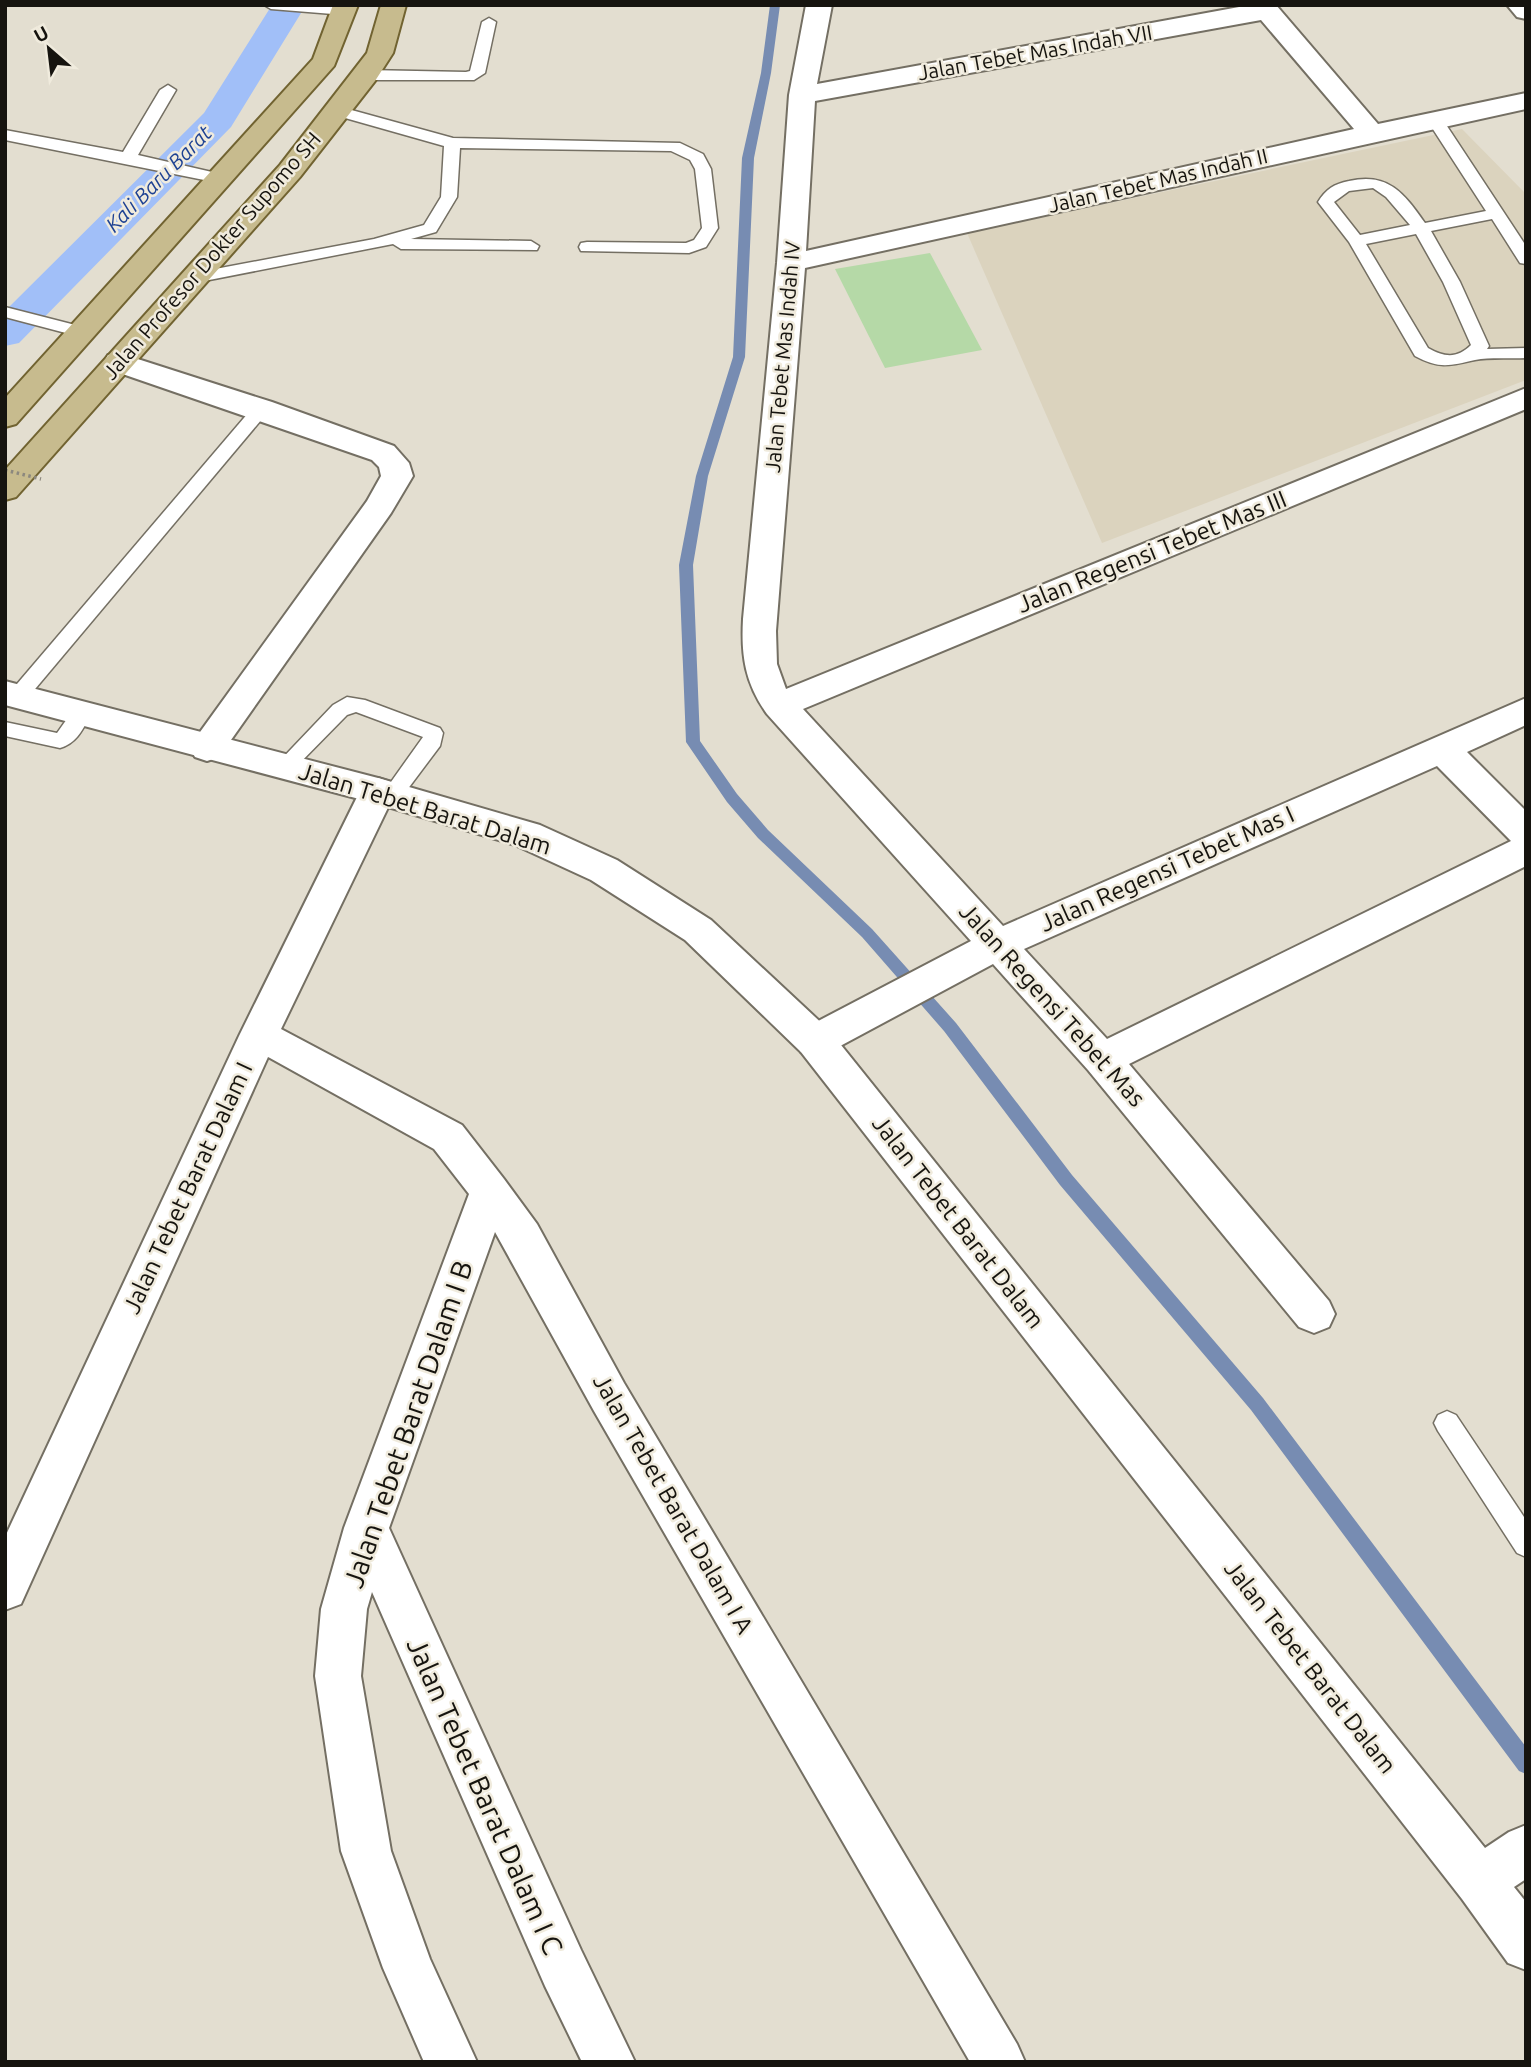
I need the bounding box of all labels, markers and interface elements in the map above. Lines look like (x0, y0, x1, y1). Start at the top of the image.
north arrow (14, 14, 84, 84)
street label: Jalan Tebet Mas Indah VII (916, 20, 1154, 84)
text: U (30, 21, 52, 47)
water label: Kali Baru Barat (100, 120, 217, 236)
street label: Jalan Profesor Dokter Supomo SH (97, 127, 325, 384)
street label: Jalan Tebet Mas Indah II (1046, 143, 1270, 217)
street label: Jalan Tebet Mas Indah IV (760, 239, 804, 474)
street label: Jalan Regensi Tebet Mas III (1013, 485, 1290, 618)
street label: Jalan Tebet Barat Dalam (296, 757, 554, 860)
street label: Jalan Regensi Tebet Mas I (1035, 800, 1298, 937)
street label: Jalan Regensi Tebet Mas (954, 898, 1151, 1112)
street label: Jalan Tebet Barat Dalam I (117, 1058, 258, 1318)
street label: Jalan Tebet Barat Dalam (867, 1110, 1050, 1333)
street label: Jalan Tebet Barat Dalam I B (337, 1256, 478, 1591)
street label: Jalan Tebet Barat Dalam I A (588, 1369, 759, 1639)
street label: Jalan Tebet Barat Dalam (1219, 1555, 1402, 1778)
street label: Jalan Tebet Barat Dalam I C (402, 1633, 569, 1959)

